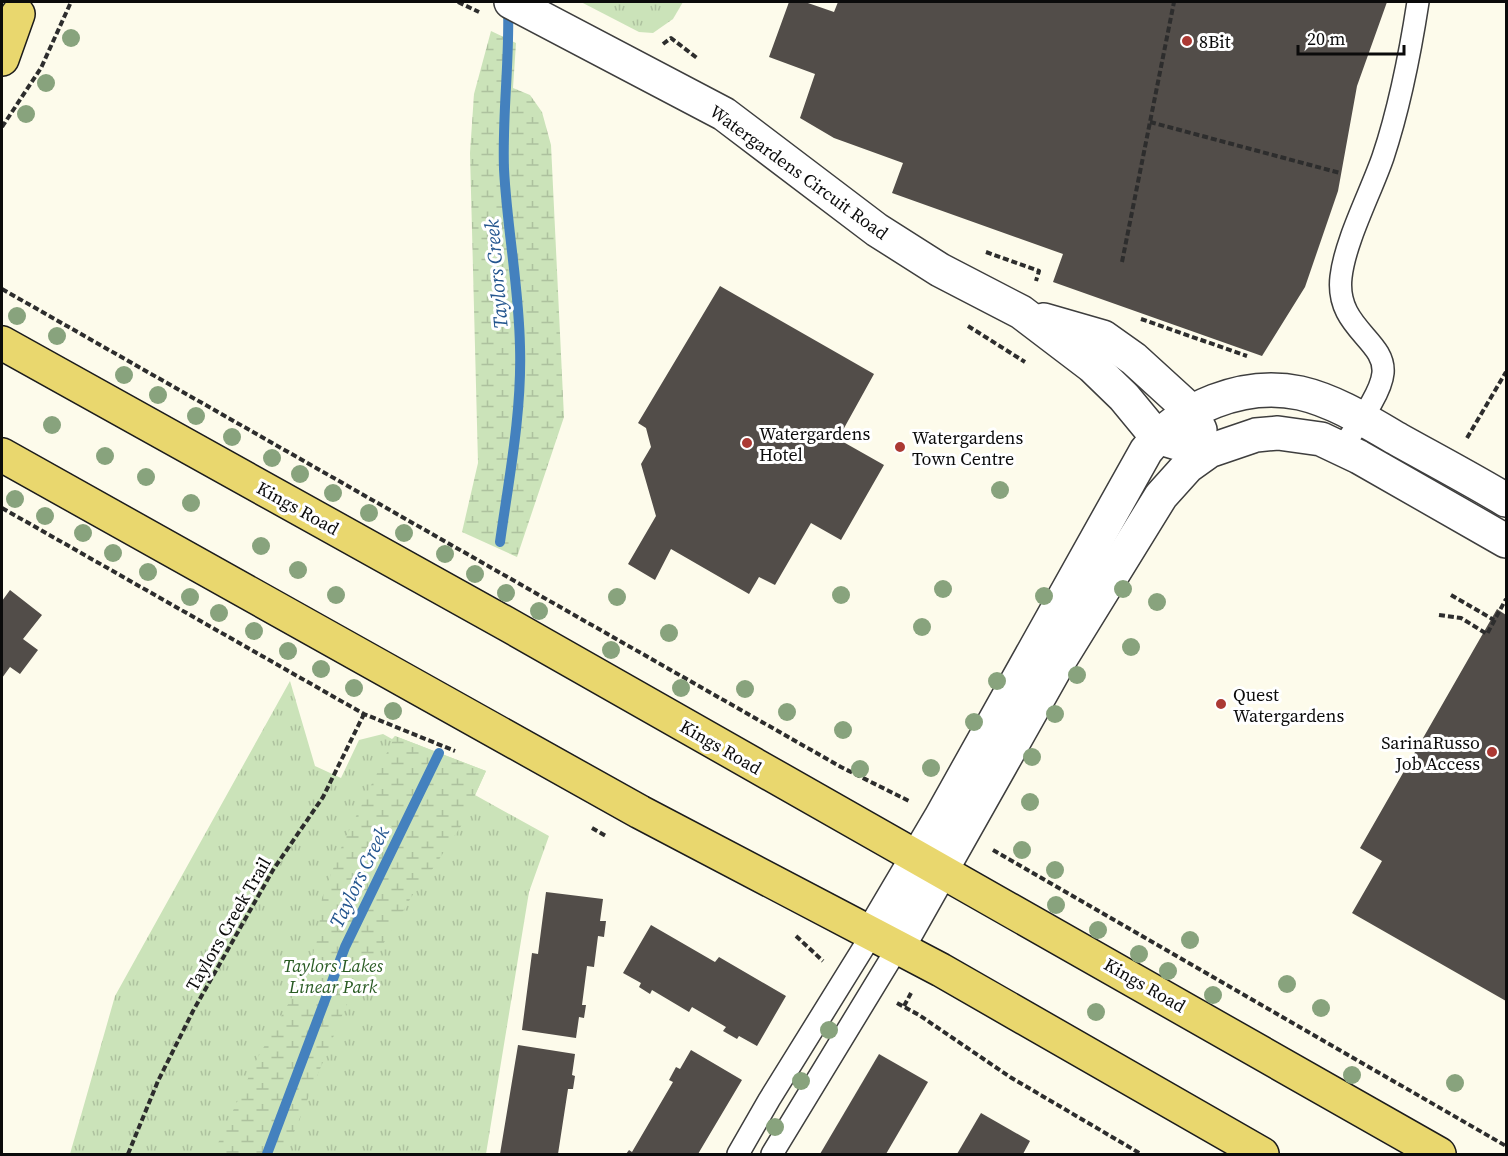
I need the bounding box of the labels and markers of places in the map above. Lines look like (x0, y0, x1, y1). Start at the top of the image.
place label: 8Bit (1199, 29, 1231, 54)
marker: 8Bit (1180, 34, 1194, 48)
place label: Watergardens Hotel (759, 421, 870, 467)
place label: Watergardens Town Centre (912, 425, 1023, 471)
marker: Watergardens Hotel (740, 436, 754, 450)
marker: Watergardens Town Centre (893, 440, 907, 454)
place label: Quest Watergardens (1233, 682, 1344, 728)
marker: Quest Watergardens (1214, 697, 1228, 711)
place label: SarinaRusso Job Access (1381, 730, 1480, 776)
marker: SarinaRusso Job Access (1485, 745, 1499, 759)

